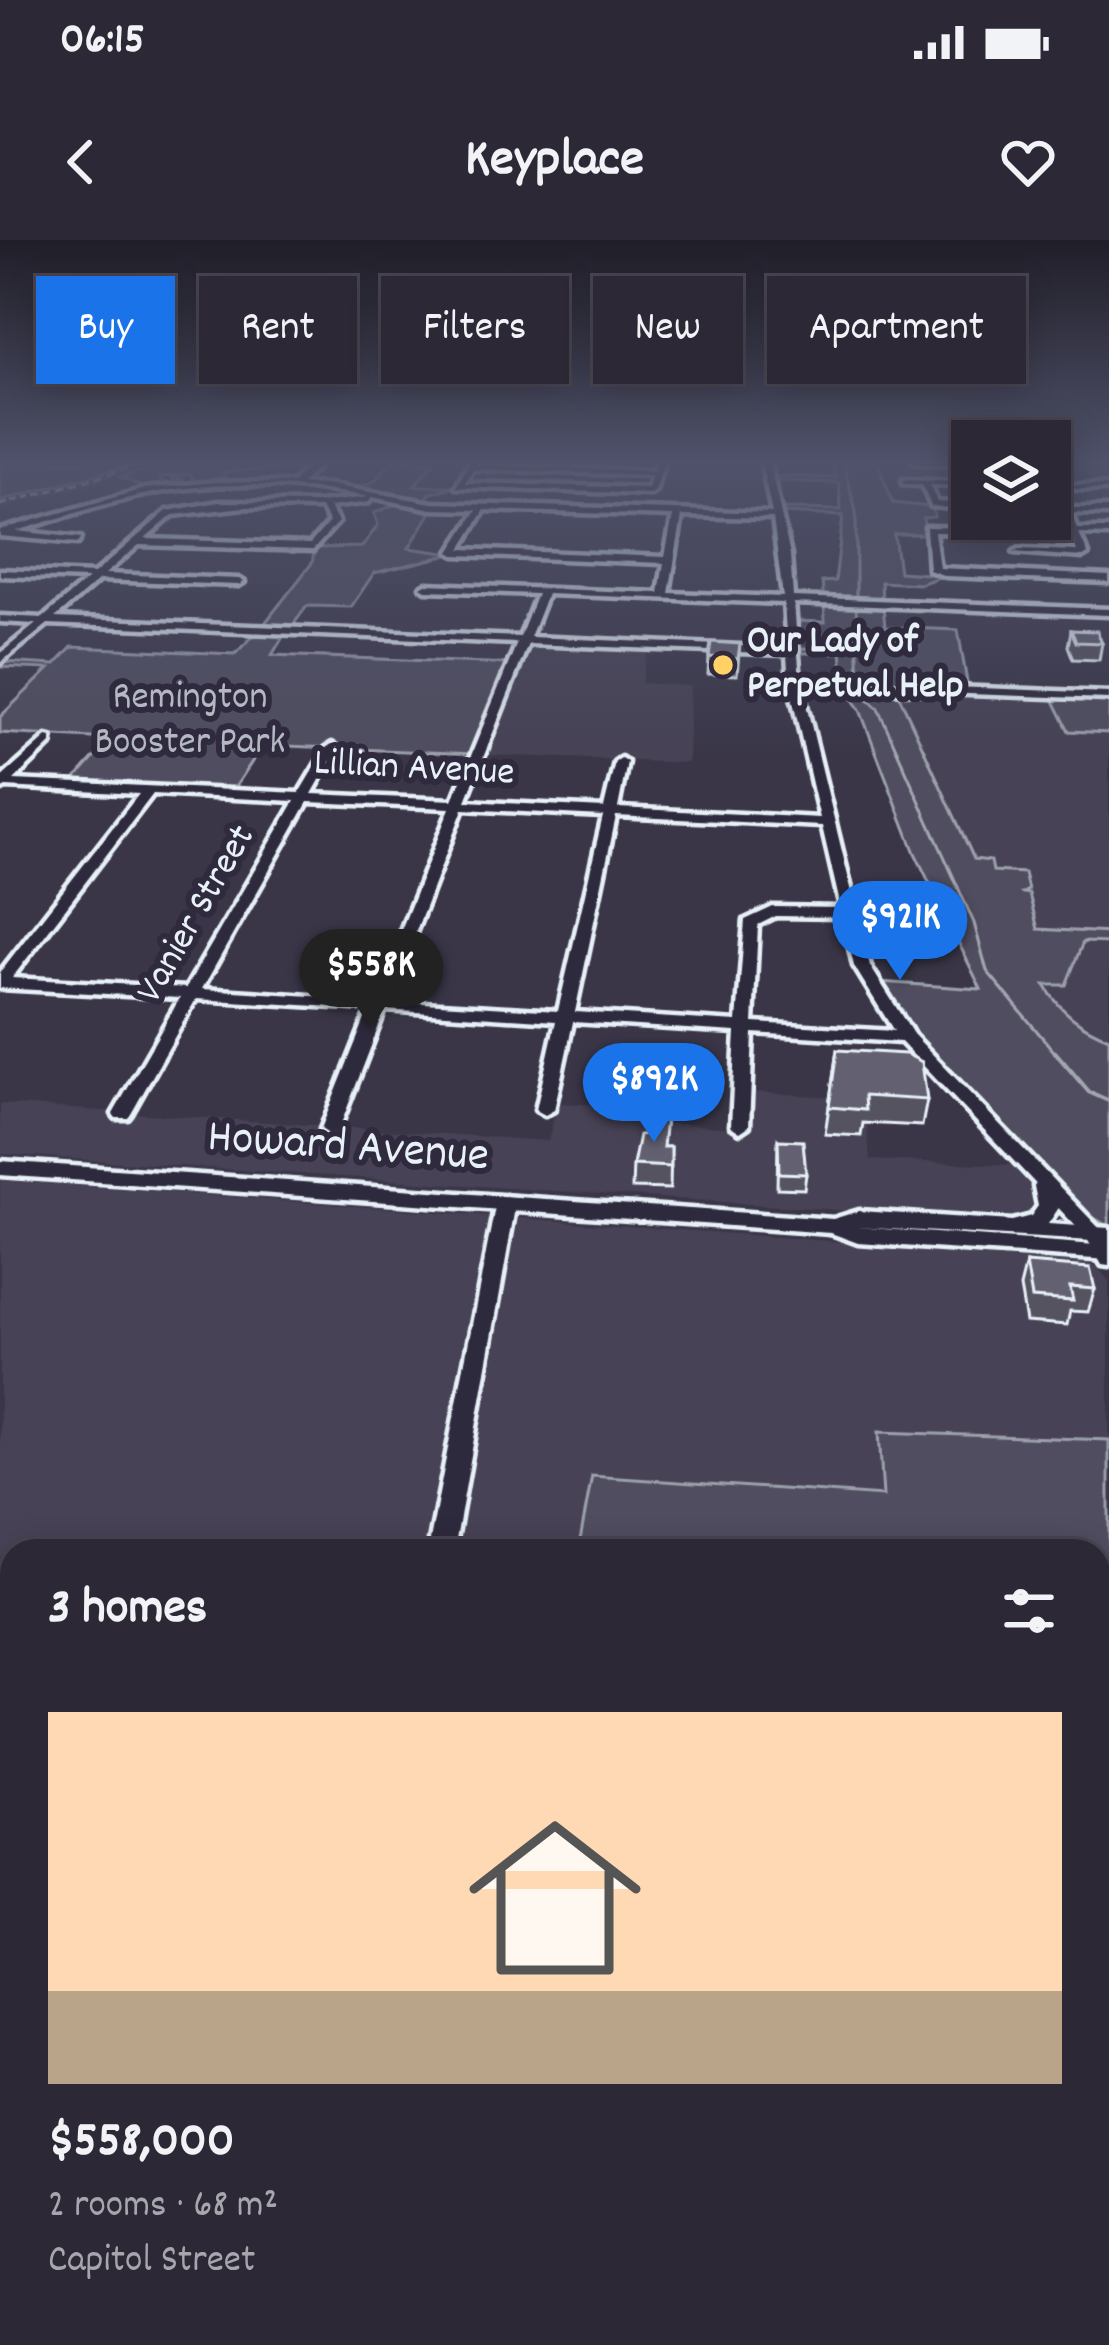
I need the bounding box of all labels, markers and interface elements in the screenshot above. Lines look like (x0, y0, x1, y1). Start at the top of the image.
text: 06:15 (60, 10, 145, 74)
text: Keyplace (465, 124, 644, 201)
icon: back (48, 129, 114, 195)
icon: heart (995, 129, 1061, 195)
chip: Buy (36, 276, 175, 384)
chip: Rent (199, 276, 357, 384)
chip: Filters (381, 276, 569, 384)
chip: New (593, 276, 743, 384)
chip: Apartment (767, 276, 1026, 384)
map controls (951, 420, 1071, 540)
button: layers (951, 420, 1071, 540)
place label: Our Lady of Perpetual Help (747, 616, 964, 716)
marker: Our Lady of Perpetual Help (710, 652, 736, 678)
park label: Remington Booster Park (94, 672, 286, 772)
street label: Lillian Avenue (312, 737, 516, 803)
street label: Vanier Street (125, 816, 271, 1014)
pin: $921K (816, 881, 984, 983)
text: $921K (859, 892, 941, 947)
pin: $558K (287, 929, 455, 1031)
text: $558K (326, 940, 416, 995)
pin: $892K (570, 1043, 738, 1145)
text: $892K (610, 1054, 698, 1109)
street label: Howard Avenue (205, 1105, 491, 1193)
text: 3 homes (48, 1575, 207, 1647)
icon: filters (996, 1578, 1062, 1644)
icon: home (447, 1790, 663, 2006)
text: $558,000 (48, 2108, 235, 2180)
text: 2 rooms · 68 m² (48, 2180, 278, 2235)
text: Capitol Street (48, 2235, 255, 2290)

